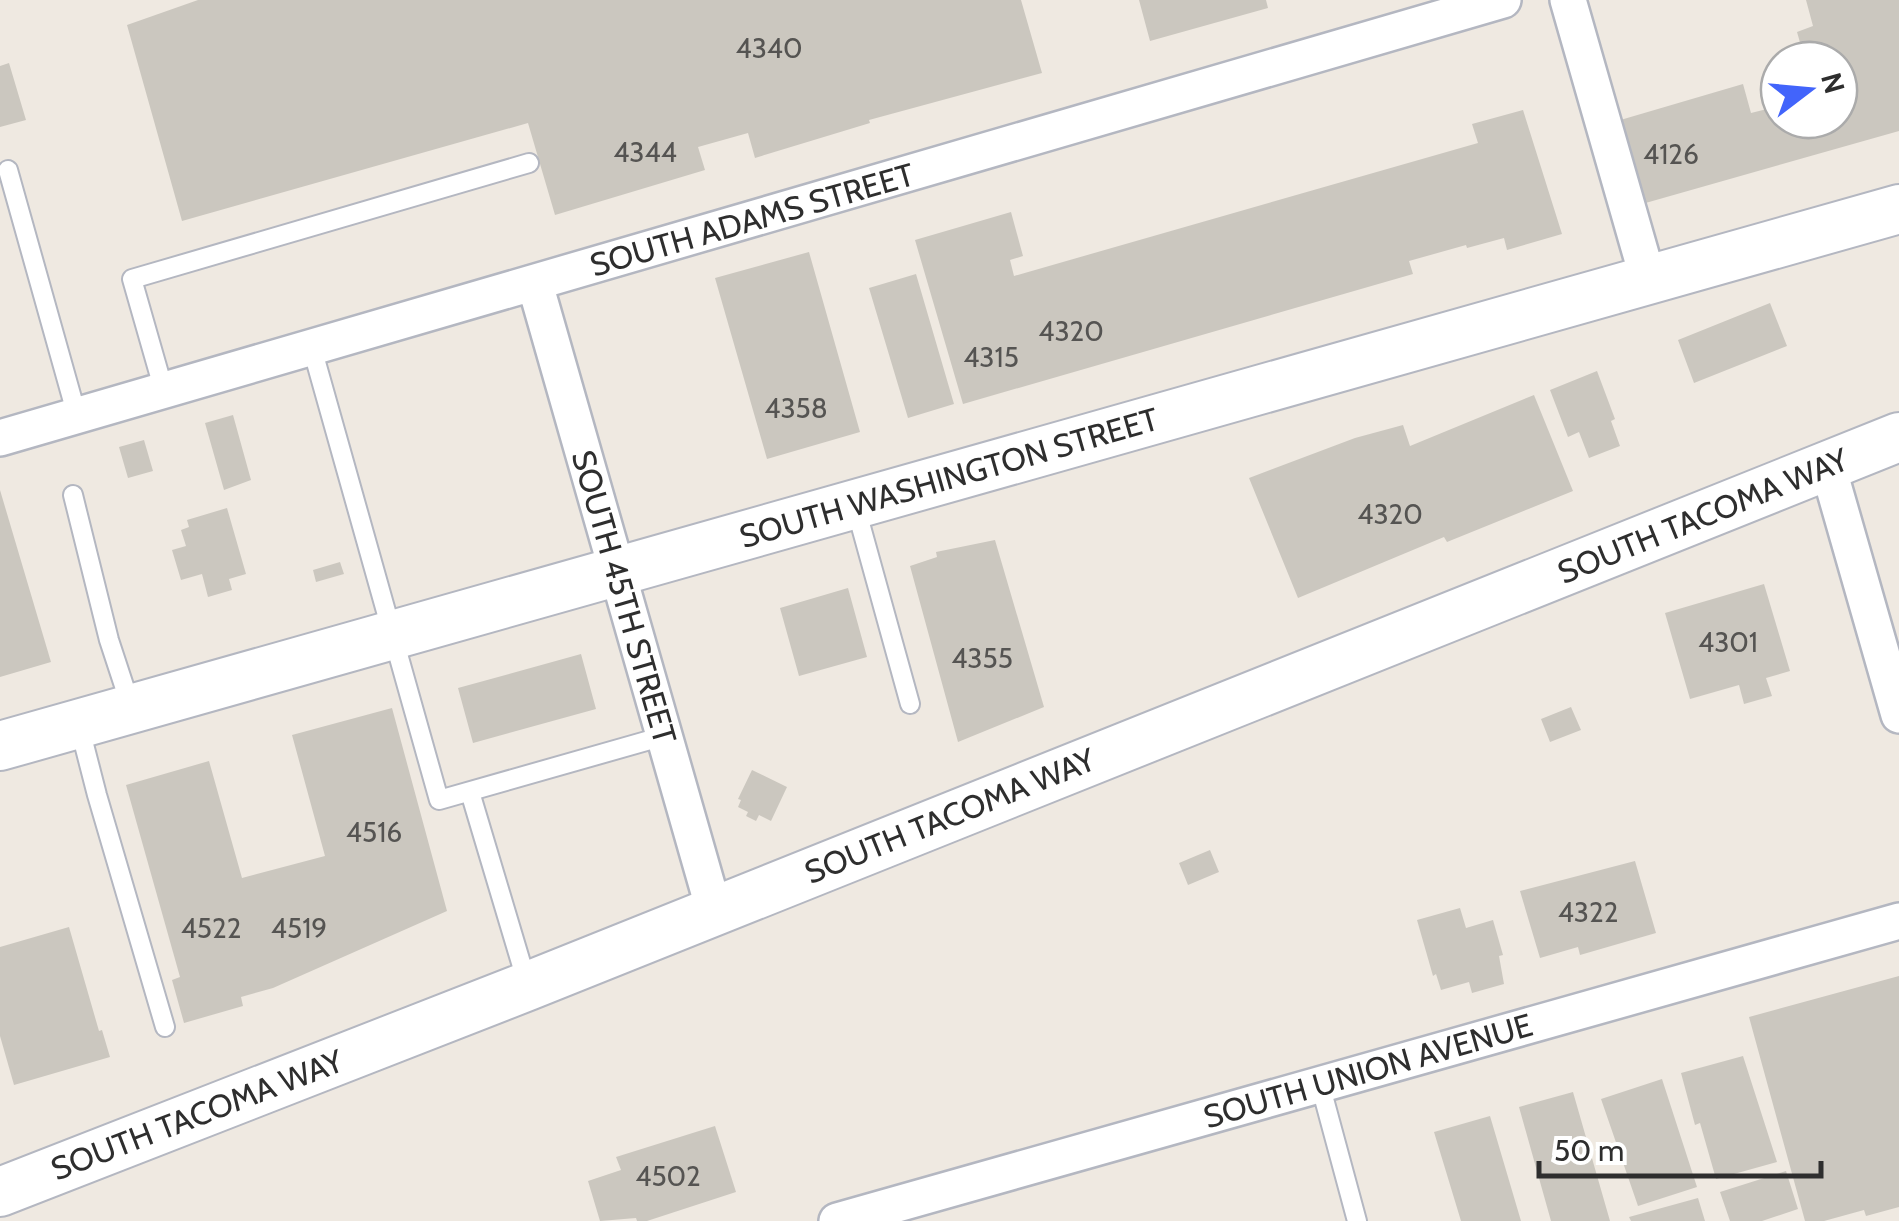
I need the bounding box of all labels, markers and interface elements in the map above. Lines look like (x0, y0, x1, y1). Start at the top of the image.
house number: 4340 (735, 31, 803, 65)
north arrow (1759, 40, 1859, 140)
text: N (1814, 69, 1852, 97)
house number: 4344 (613, 135, 677, 169)
house number: 4126 (1643, 137, 1699, 171)
street label: SOUTH ADAMS STREET (585, 155, 918, 284)
house number: 4320 (1038, 314, 1104, 348)
house number: 4315 (963, 340, 1019, 374)
house number: 4358 (764, 391, 828, 425)
street label: SOUTH WASHINGTON STREET (735, 399, 1163, 556)
street label: SOUTH TACOMA WAY (1552, 439, 1854, 592)
street label: SOUTH 45TH STREET (564, 446, 685, 748)
house number: 4320 (1357, 497, 1423, 531)
house number: 4301 (1698, 625, 1758, 659)
house number: 4355 (951, 641, 1013, 675)
street label: SOUTH TACOMA WAY (799, 739, 1101, 892)
house number: 4516 (346, 815, 402, 849)
house number: 4322 (1558, 895, 1618, 929)
house number: 4522 (181, 911, 241, 945)
house number: 4519 (271, 911, 327, 945)
street label: SOUTH UNION AVENUE (1199, 1005, 1537, 1136)
street label: SOUTH TACOMA WAY (45, 1041, 349, 1188)
scale bar (1539, 1116, 1822, 1178)
text: 50 m (1554, 1132, 1624, 1169)
house number: 4502 (635, 1159, 701, 1193)

